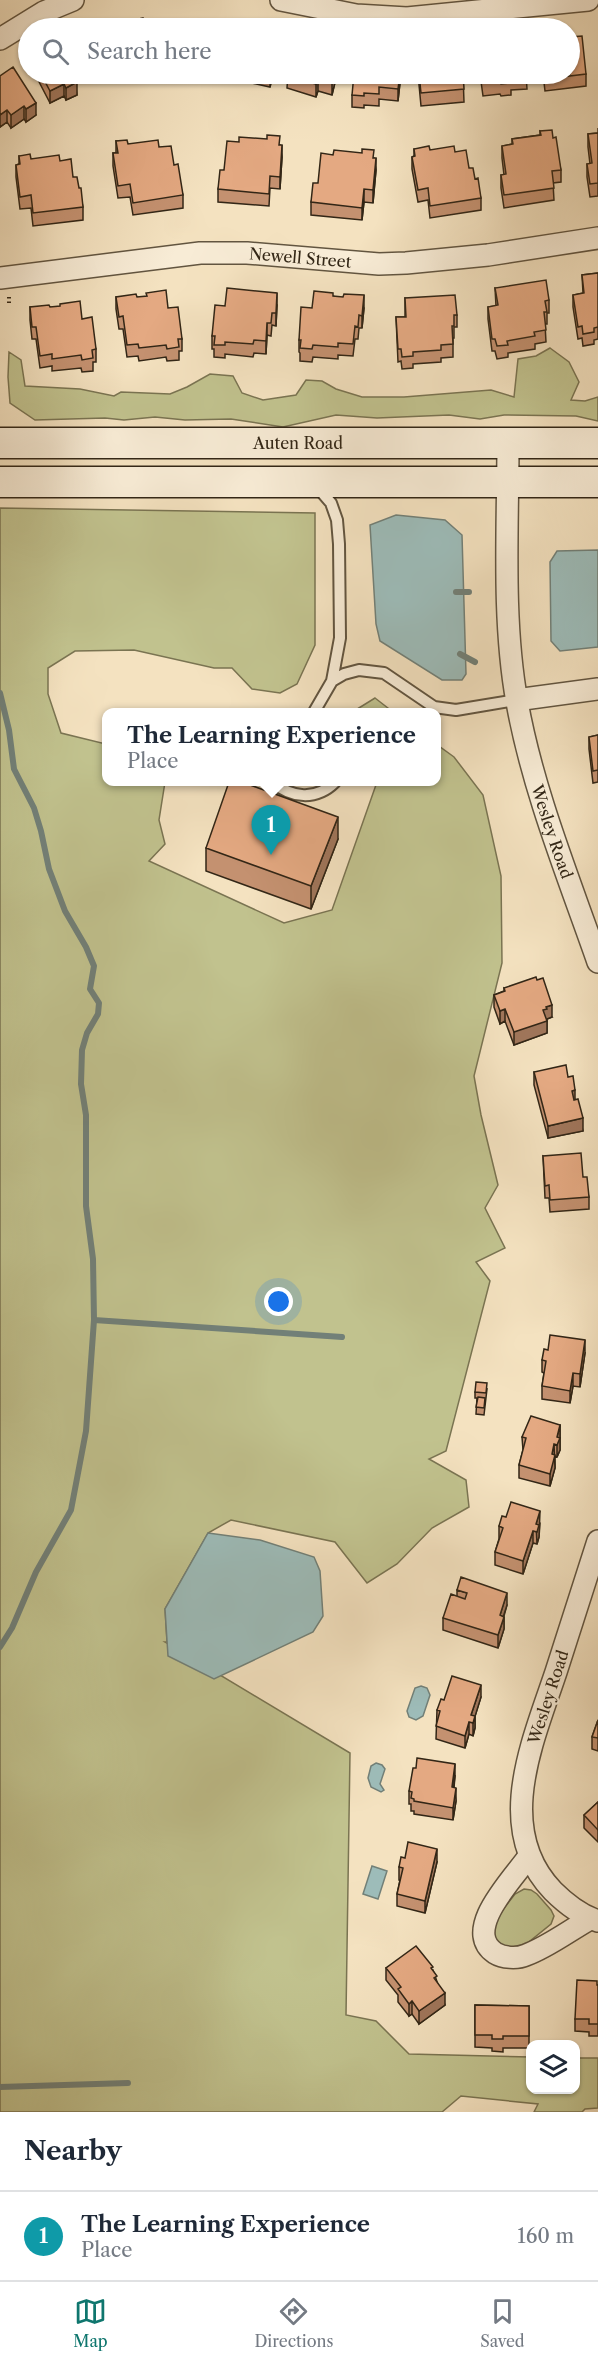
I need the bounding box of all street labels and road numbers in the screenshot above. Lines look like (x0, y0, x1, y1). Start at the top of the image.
street label: Newell Street (248, 243, 353, 272)
street label: Auten Road (252, 433, 343, 453)
street label: Wesley Road (527, 781, 577, 882)
street label: Wesley Road (523, 1647, 573, 1748)

